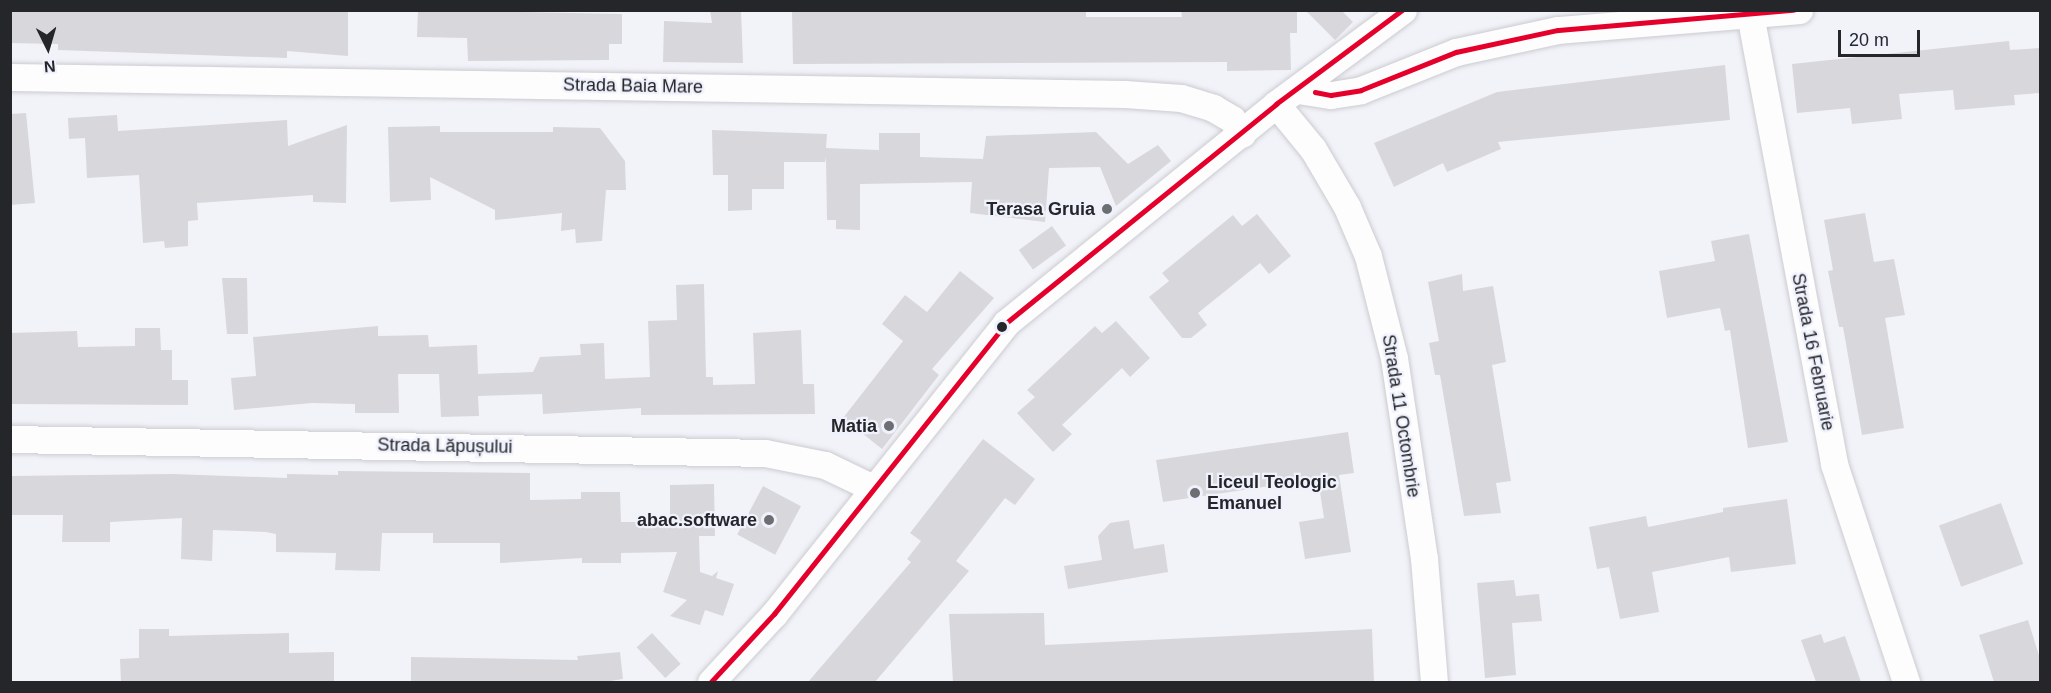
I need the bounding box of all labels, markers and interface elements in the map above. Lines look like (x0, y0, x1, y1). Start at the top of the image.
north arrow (18, 18, 78, 78)
scale bar (1841, 18, 1924, 56)
text: 20 m (1849, 30, 1889, 50)
text: N (43, 57, 56, 75)
street label: Strada Baia Mare (563, 74, 703, 98)
place label: Terasa Gruia (986, 198, 1095, 220)
marker: Terasa Gruia (1100, 202, 1114, 216)
street label: Strada 16 Februarie (1787, 271, 1839, 433)
unlabelled marker (996, 321, 1008, 333)
street label: Strada 11 Octombrie (1377, 333, 1425, 499)
place label: Matia (831, 415, 877, 437)
marker: Matia (882, 419, 896, 433)
street label: Strada Lăpușului (377, 434, 513, 458)
place label: Liceul Teologic Emanuel (1207, 472, 1337, 514)
marker: Liceul Teologic Emanuel (1188, 486, 1202, 500)
place label: abac.software (637, 509, 757, 531)
marker: abac.software (762, 513, 776, 527)

